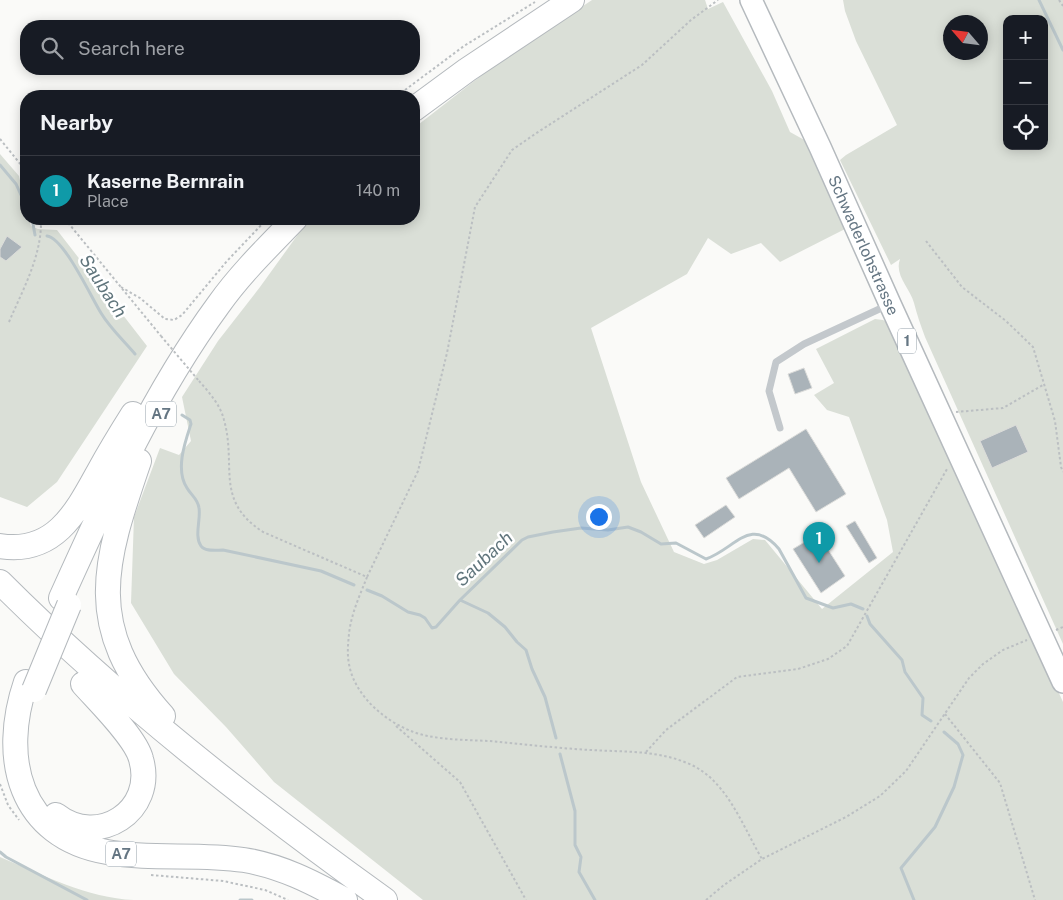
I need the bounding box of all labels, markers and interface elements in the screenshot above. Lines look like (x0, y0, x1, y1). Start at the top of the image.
north arrow (943, 15, 988, 60)
map controls (1003, 15, 1048, 150)
button: + (1003, 15, 1048, 60)
search box (20, 20, 420, 75)
icon: search (38, 34, 66, 62)
text: Search here (78, 37, 185, 59)
button: − (1003, 60, 1048, 105)
button: locate (1003, 105, 1048, 150)
text: Nearby (40, 110, 113, 135)
text: Kaserne Bernrain (87, 170, 244, 192)
street label: Schwaderlohstrasse (824, 172, 903, 318)
text: 1 (53, 181, 59, 200)
text: 140 m (356, 181, 400, 200)
text: Place (87, 192, 129, 211)
water label: Saubach (75, 250, 132, 321)
road number: 1 (898, 328, 916, 354)
road number: A7 (146, 402, 176, 426)
your location (586, 504, 612, 530)
pin: 1 (803, 522, 835, 563)
water label: Saubach (451, 527, 517, 590)
road number: A7 (106, 842, 136, 866)

